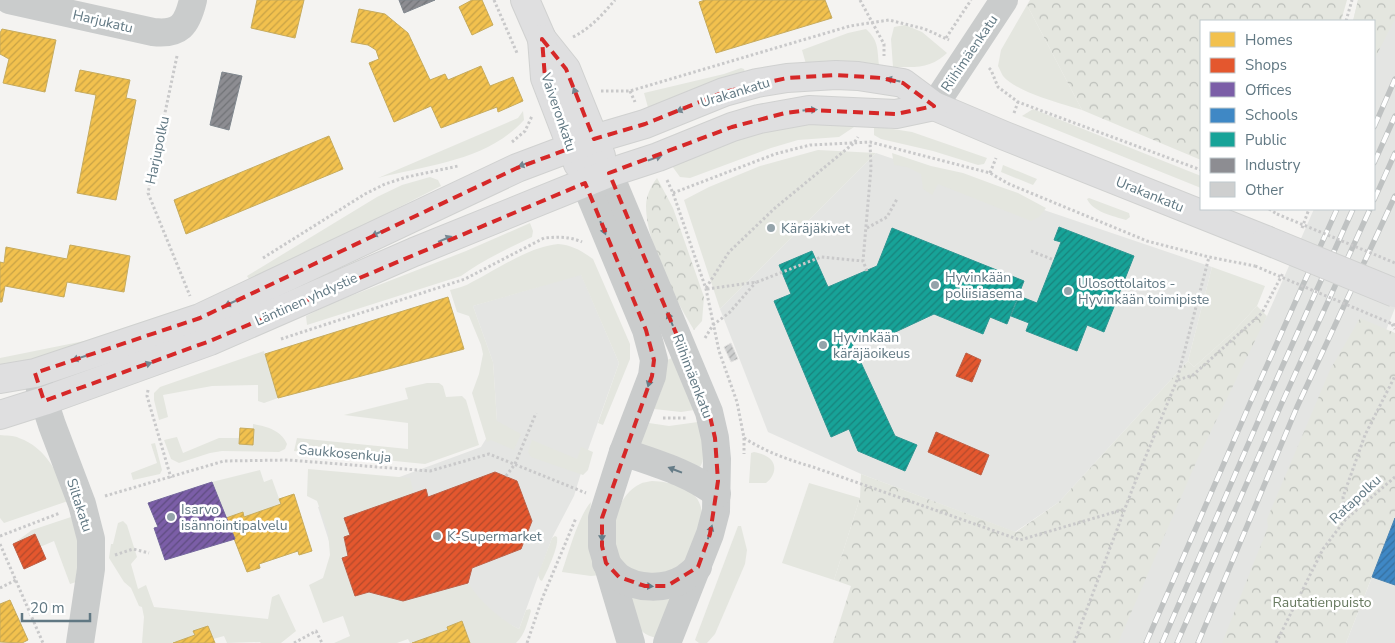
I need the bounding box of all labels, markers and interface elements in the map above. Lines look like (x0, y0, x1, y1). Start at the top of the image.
street label: Harjukatu (71, 5, 135, 38)
street label: Riihimäenkatu (937, 11, 1002, 95)
legend (1200, 20, 1375, 210)
text: Homes (1245, 30, 1293, 50)
text: Shops (1245, 55, 1287, 75)
street label: Vaiveronkatu (536, 69, 581, 154)
street label: Urakankatu (698, 73, 772, 112)
one-way arrow (885, 76, 901, 84)
text: Offices (1245, 80, 1292, 100)
one-way arrow (572, 87, 580, 101)
text: Schools (1245, 105, 1298, 125)
one-way arrow (676, 106, 691, 113)
one-way arrow (802, 106, 818, 114)
street label: Harjupolku (141, 114, 174, 186)
text: Public (1245, 130, 1286, 150)
one-way arrow (648, 154, 663, 162)
text: Industry (1245, 155, 1301, 175)
one-way arrow (517, 160, 532, 168)
street label: Urakankatu (1113, 172, 1187, 217)
text: Other (1245, 180, 1284, 200)
place label: Käräjäkivet (781, 219, 850, 238)
one-way arrow (599, 221, 607, 235)
marker: Käräjäkivet (765, 222, 777, 234)
one-way arrow (371, 230, 385, 238)
one-way arrow (437, 235, 452, 243)
street label: Läntinen yhdystie (252, 268, 361, 331)
place label: Hyvinkään poliisiasema (945, 268, 1023, 303)
place label: Ulosottolaitos - Hyvinkään toimipiste (1078, 274, 1209, 309)
marker: Hyvinkään poliisiasema (929, 279, 941, 291)
marker: Ulosottolaitos - Hyvinkään toimipiste (1062, 285, 1074, 297)
one-way arrow (224, 299, 238, 307)
one-way arrow (665, 312, 673, 326)
place label: Hyvinkään käräjäoikeus (833, 328, 911, 363)
street label: Riihimäenkatu (668, 331, 717, 421)
marker: Hyvinkään käräjäoikeus (817, 339, 829, 351)
one-way arrow (71, 355, 86, 363)
one-way arrow (138, 361, 153, 368)
one-way arrow (646, 373, 654, 388)
street label: Saukkosenkuja (298, 440, 392, 467)
one-way arrow (667, 466, 682, 474)
street label: Ratapolku (1325, 471, 1385, 528)
street label: Siltakatu (62, 476, 97, 534)
place label: Isarvo isännöintipalvelu (181, 500, 288, 535)
marker: Isarvo isännöintipalvelu (165, 511, 177, 523)
one-way arrow (707, 525, 715, 540)
one-way arrow (598, 526, 606, 542)
place label: K-Supermarket (447, 527, 542, 546)
marker: K-Supermarket (431, 530, 443, 542)
one-way arrow (639, 582, 655, 590)
scale bar (22, 590, 90, 622)
park label: Rautatienpuisto (1272, 593, 1372, 612)
text: 20 m (30, 598, 65, 618)

